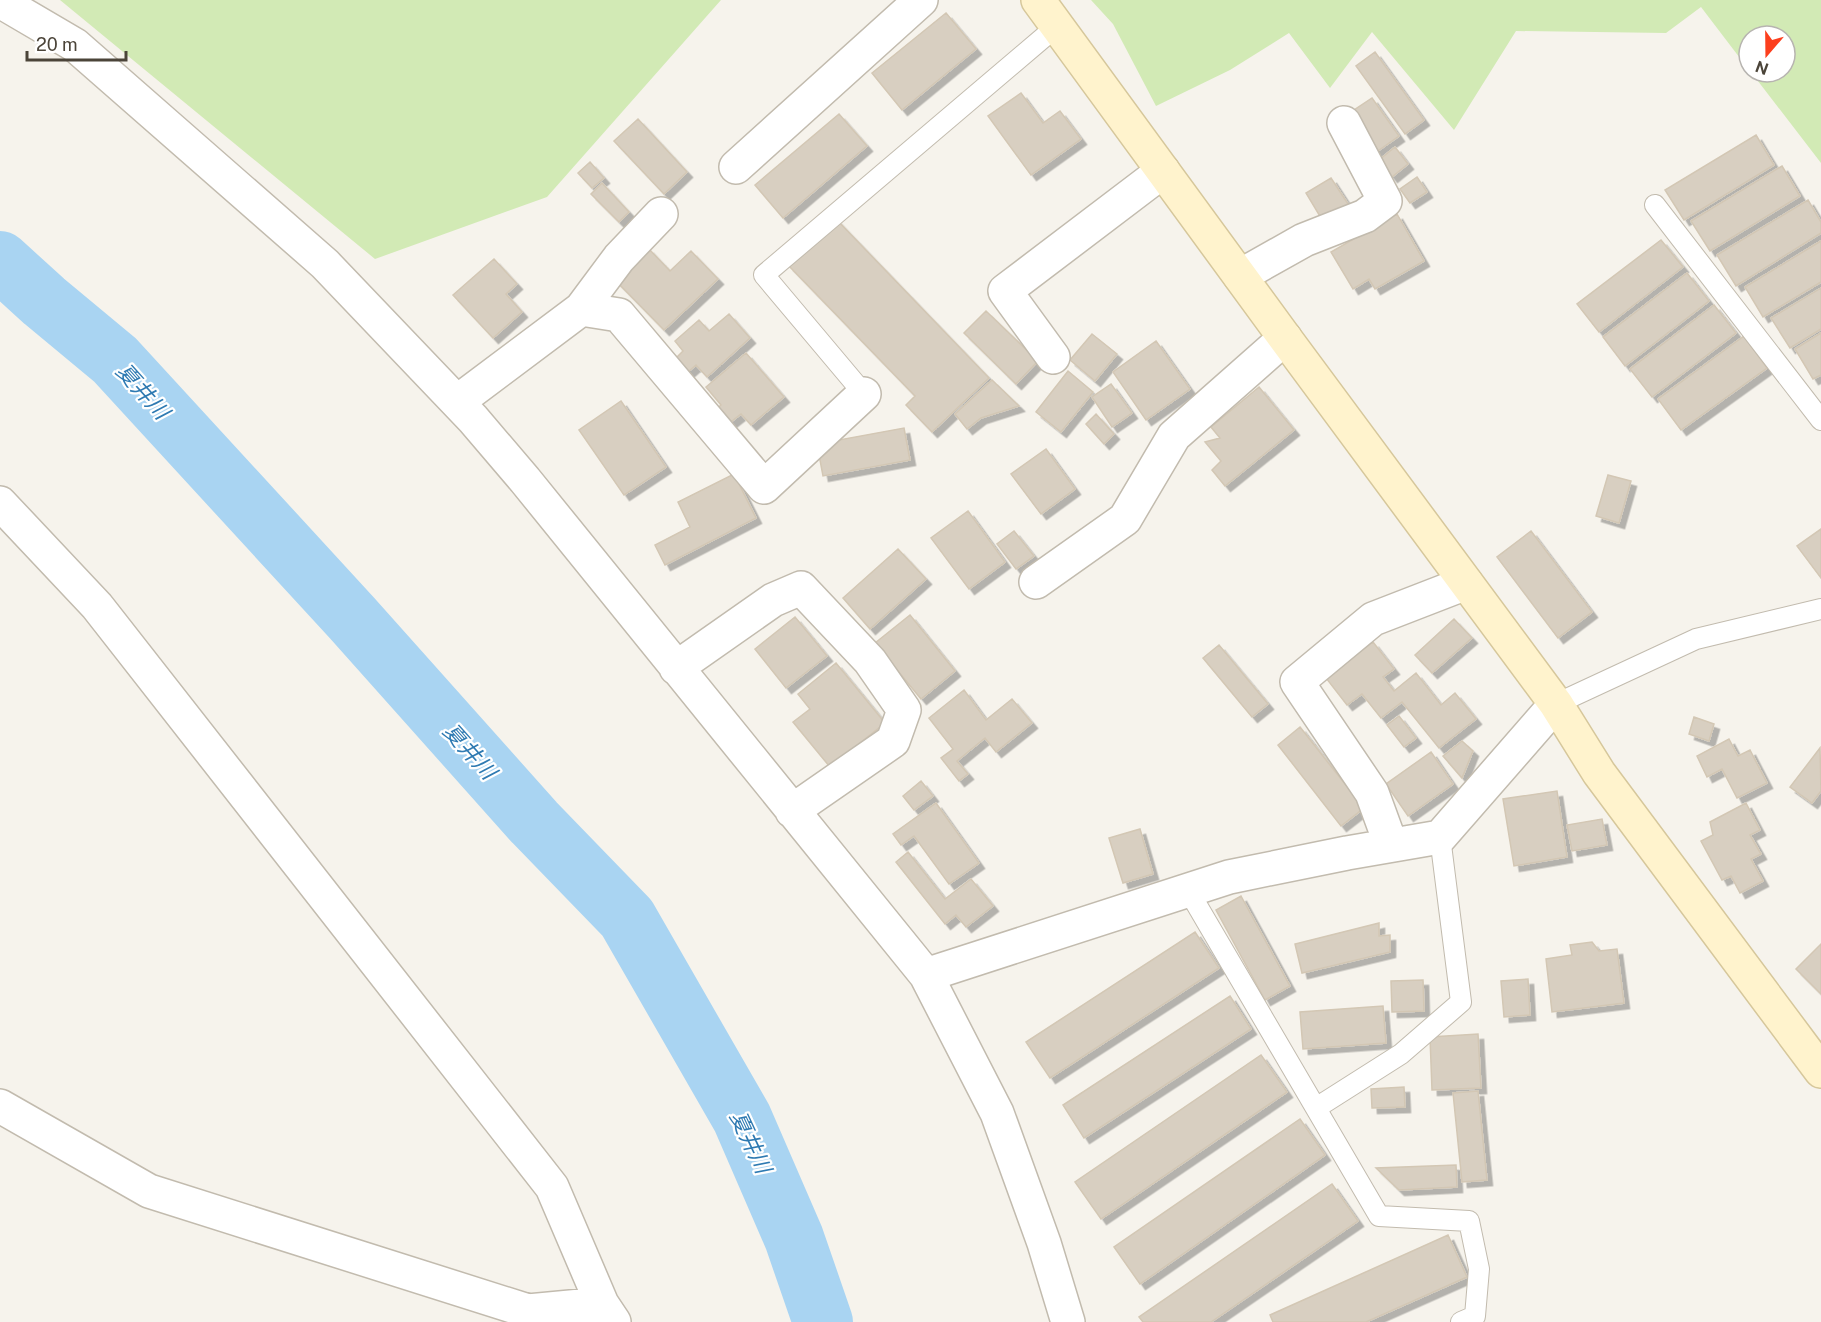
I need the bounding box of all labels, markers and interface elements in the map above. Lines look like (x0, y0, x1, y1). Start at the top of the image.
scale bar (27, 24, 126, 62)
north arrow (1737, 24, 1797, 84)
text: 20 m (36, 34, 78, 55)
text: N (1753, 57, 1771, 79)
water label: 夏井川 (111, 358, 176, 426)
water label: 夏井川 (438, 718, 503, 786)
water label: 夏井川 (725, 1107, 778, 1179)

